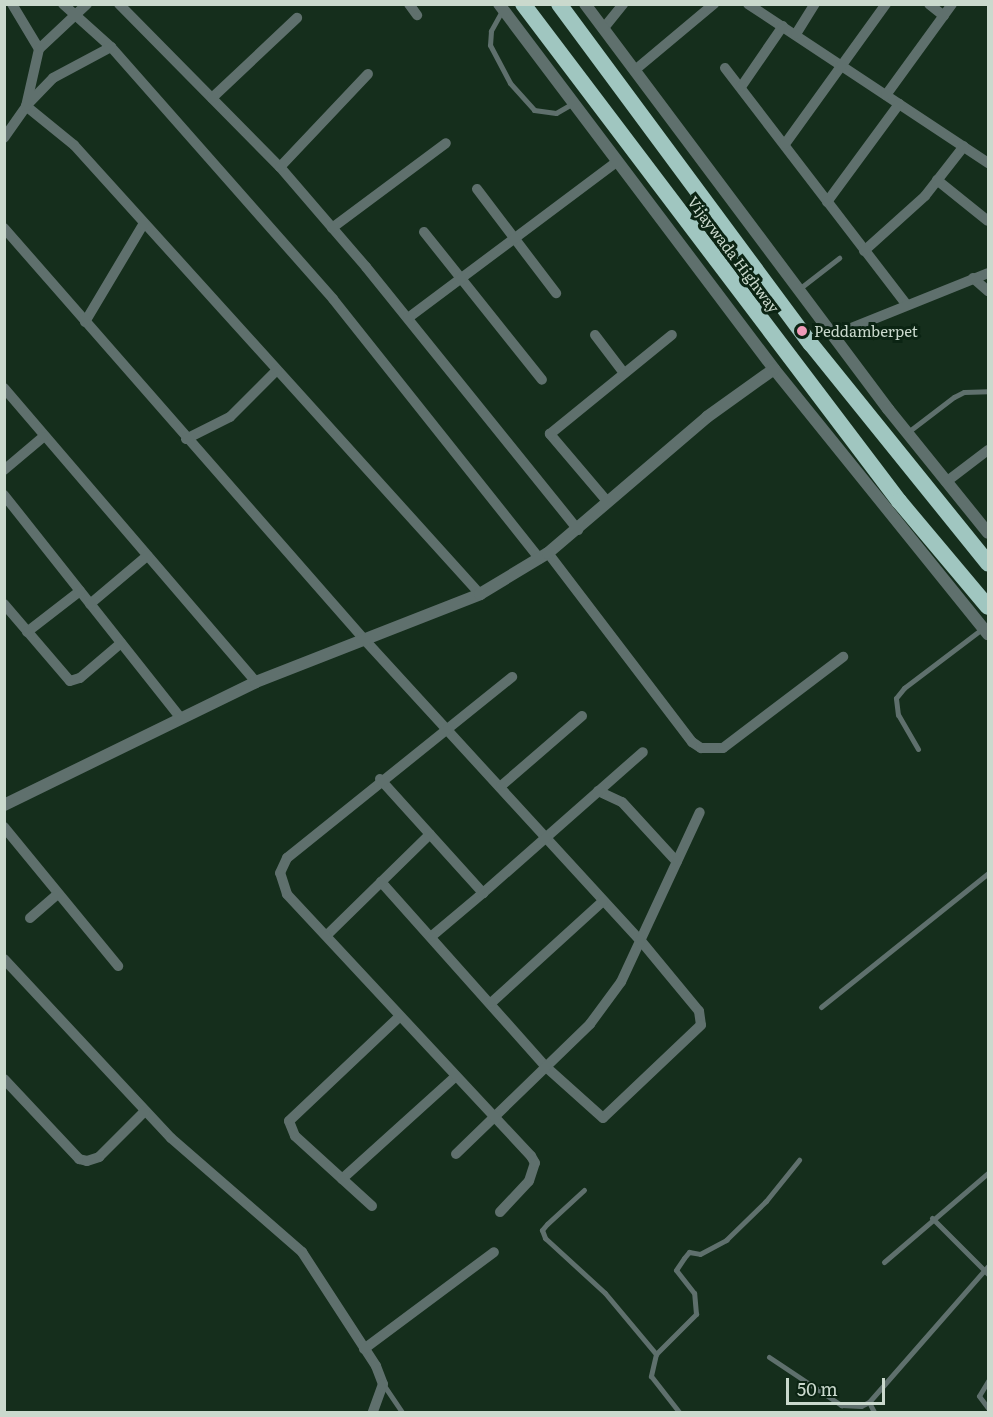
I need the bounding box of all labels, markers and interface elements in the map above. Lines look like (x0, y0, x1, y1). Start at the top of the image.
street label: Vijaywada Highway (684, 192, 784, 316)
place label: Peddamberpet (814, 322, 918, 340)
marker: Peddamberpet (795, 324, 809, 338)
scale bar (789, 1366, 888, 1404)
text: 50 m (797, 1375, 838, 1402)

